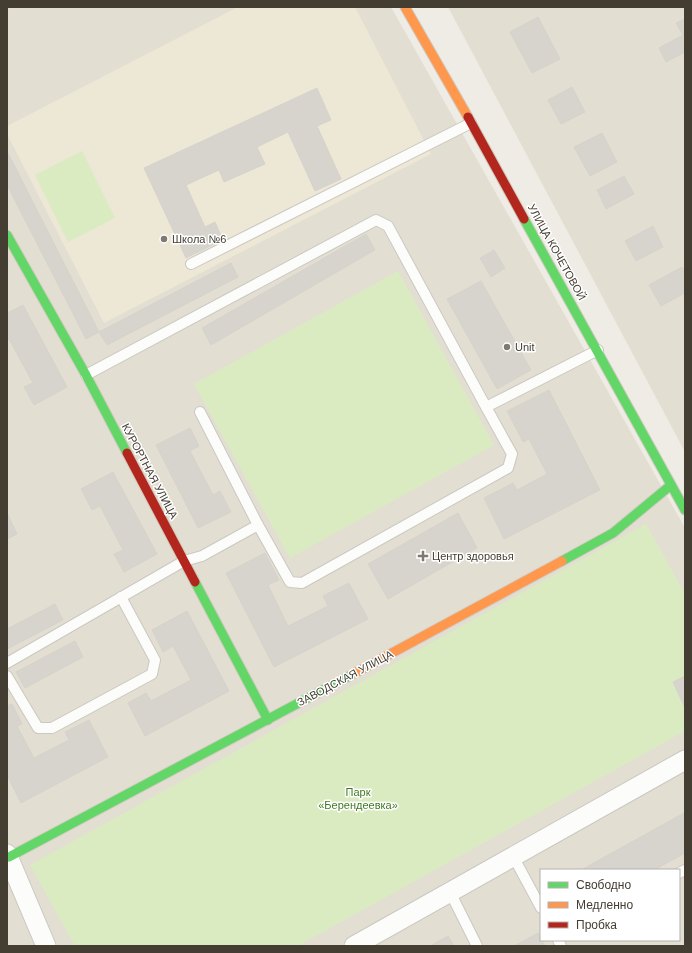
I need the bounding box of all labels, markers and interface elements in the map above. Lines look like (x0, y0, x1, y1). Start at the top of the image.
street label: УЛИЦА КОЧЕТОВОЙ (526, 202, 588, 302)
place label: Школа №6 (172, 233, 226, 245)
marker: Школа №6 (159, 234, 169, 244)
place label: Unit (515, 341, 535, 353)
marker: Unit (502, 342, 512, 352)
street label: КУРОРТНАЯ УЛИЦА (120, 421, 181, 521)
marker: Центр здоровья (417, 550, 429, 562)
place label: Центр здоровья (432, 550, 514, 562)
street label: ЗАВОДСКАЯ УЛИЦА (295, 647, 395, 708)
park label: Парк «Берендеевка» (318, 786, 398, 811)
legend (540, 869, 680, 941)
text: Свободно (576, 878, 631, 892)
text: Медленно (576, 898, 633, 912)
text: Пробка (576, 918, 617, 932)

